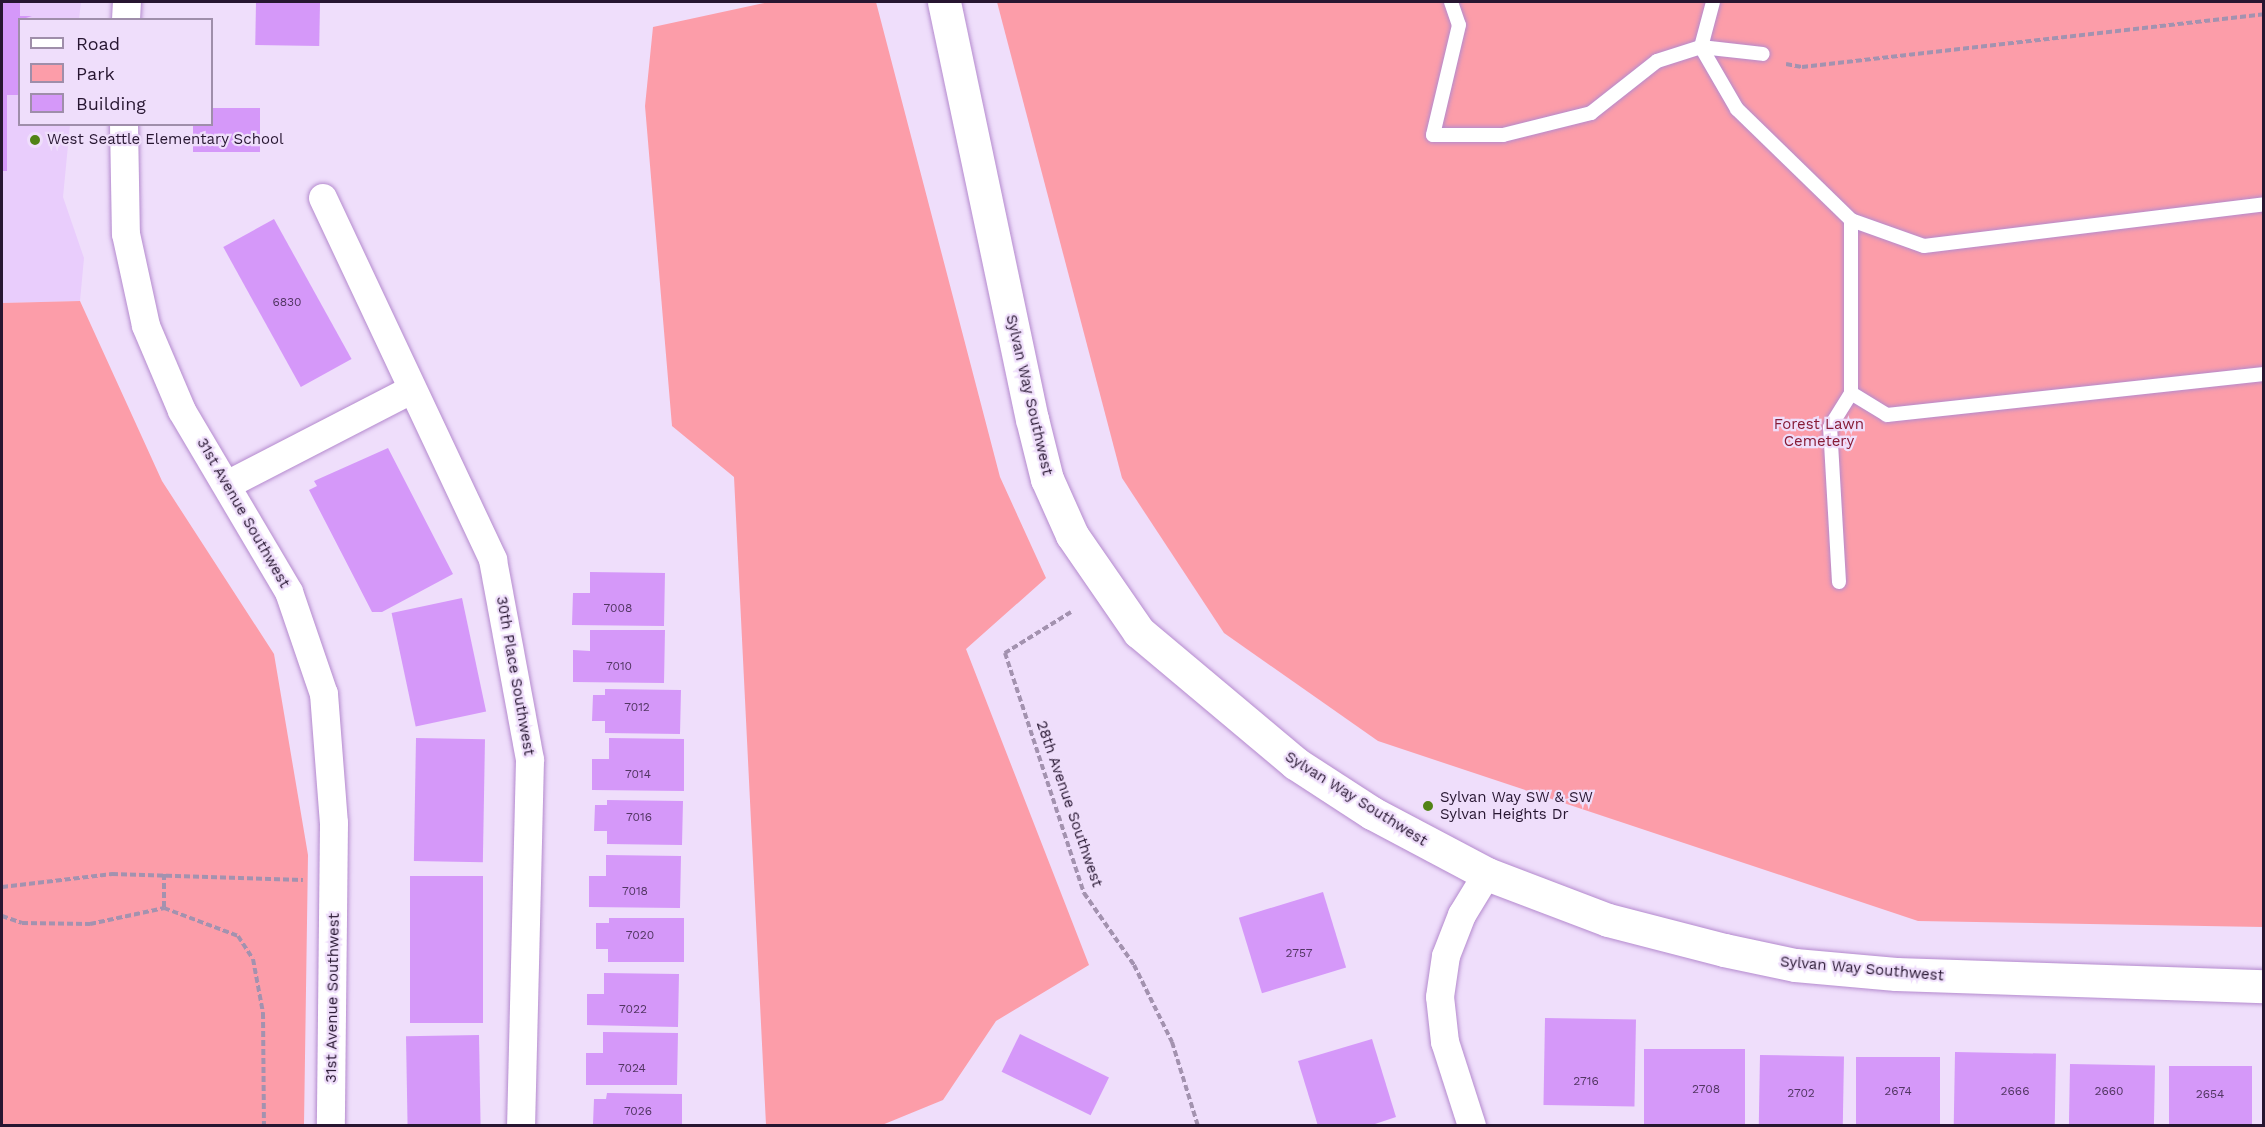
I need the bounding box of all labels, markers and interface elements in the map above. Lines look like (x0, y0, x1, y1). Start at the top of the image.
legend (18, 18, 213, 126)
text: Road (76, 33, 120, 54)
text: Park (76, 63, 115, 84)
text: Building (76, 93, 146, 114)
place label: West Seattle Elementary School (47, 131, 284, 149)
marker: West Seattle Elementary School (28, 133, 42, 147)
house number: 6830 (273, 296, 301, 310)
street label: Sylvan Way Southwest (1002, 313, 1056, 477)
park label: Forest Lawn Cemetery (1774, 415, 1864, 450)
street label: 31st Avenue Southwest (193, 435, 293, 591)
street label: 30th Place Southwest (492, 595, 538, 757)
house number: 7008 (604, 602, 632, 616)
house number: 7010 (606, 660, 632, 674)
house number: 7012 (624, 701, 650, 715)
street label: 28th Avenue Southwest (1032, 718, 1106, 890)
street label: Sylvan Way Southwest (1281, 748, 1431, 850)
house number: 7014 (625, 768, 651, 782)
place label: Sylvan Way SW & SW Sylvan Heights Dr (1440, 788, 1594, 823)
marker: Sylvan Way SW & SW Sylvan Heights Dr (1421, 799, 1435, 813)
house number: 7016 (626, 811, 652, 825)
house number: 7018 (622, 885, 648, 899)
street label: 31st Avenue Southwest (323, 913, 343, 1083)
house number: 7020 (626, 929, 654, 943)
house number: 2757 (1285, 947, 1313, 961)
street label: Sylvan Way Southwest (1779, 953, 1945, 985)
house number: 7022 (619, 1003, 647, 1017)
house number: 7024 (618, 1062, 646, 1076)
house number: 2716 (1573, 1075, 1599, 1089)
house number: 2708 (1692, 1083, 1720, 1097)
house number: 2674 (1884, 1085, 1912, 1099)
house number: 2666 (2001, 1085, 2029, 1099)
house number: 2660 (2094, 1085, 2124, 1099)
house number: 2702 (1787, 1087, 1815, 1101)
house number: 2654 (2196, 1088, 2224, 1102)
house number: 7026 (624, 1105, 652, 1119)

